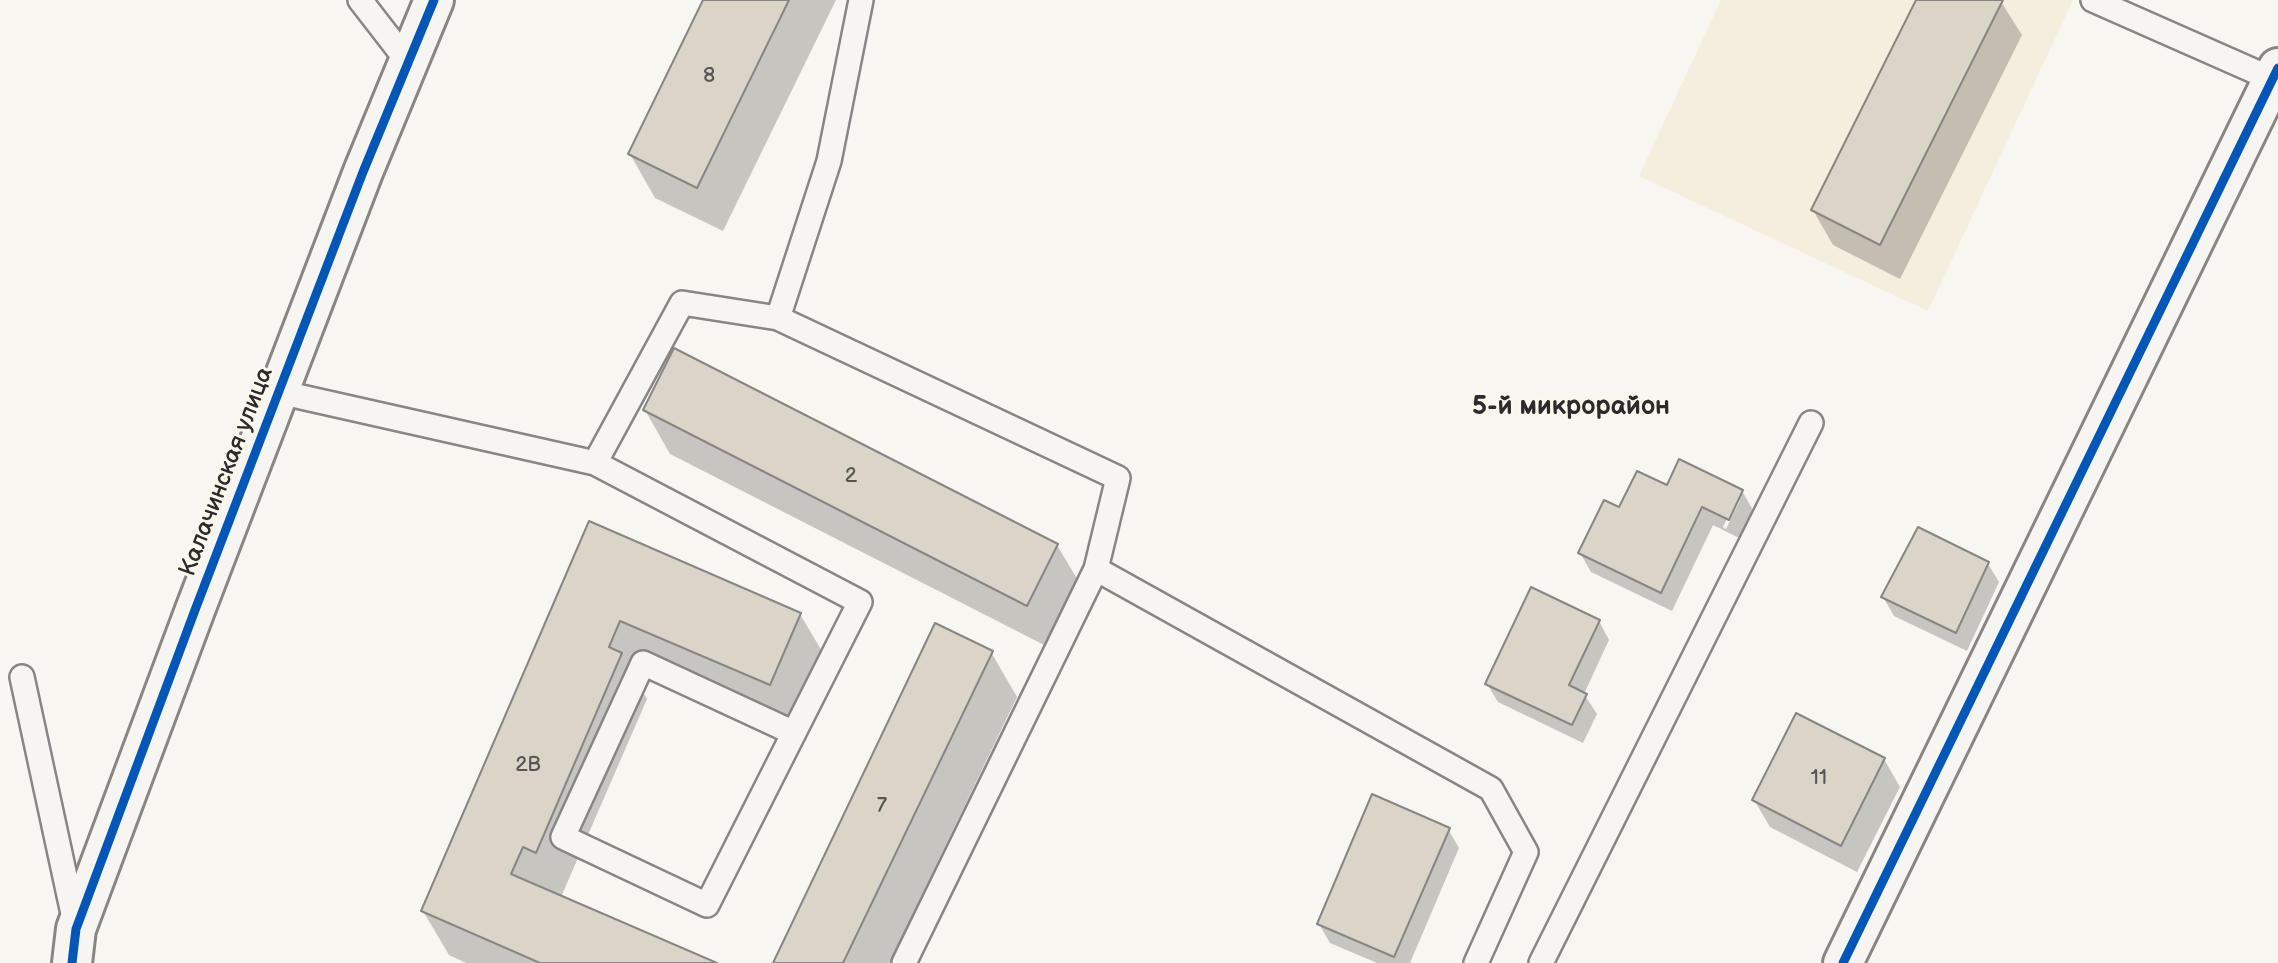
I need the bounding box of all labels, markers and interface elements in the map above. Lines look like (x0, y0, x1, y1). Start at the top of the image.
house number: 8 (703, 64, 715, 90)
street label: Калачинская улица (174, 363, 280, 581)
district label: 5-й микрорайон (1472, 391, 1670, 423)
house number: 2 (845, 464, 857, 490)
house number: 2В (515, 753, 541, 779)
house number: 11 (1811, 766, 1827, 792)
house number: 7 (877, 794, 887, 820)

